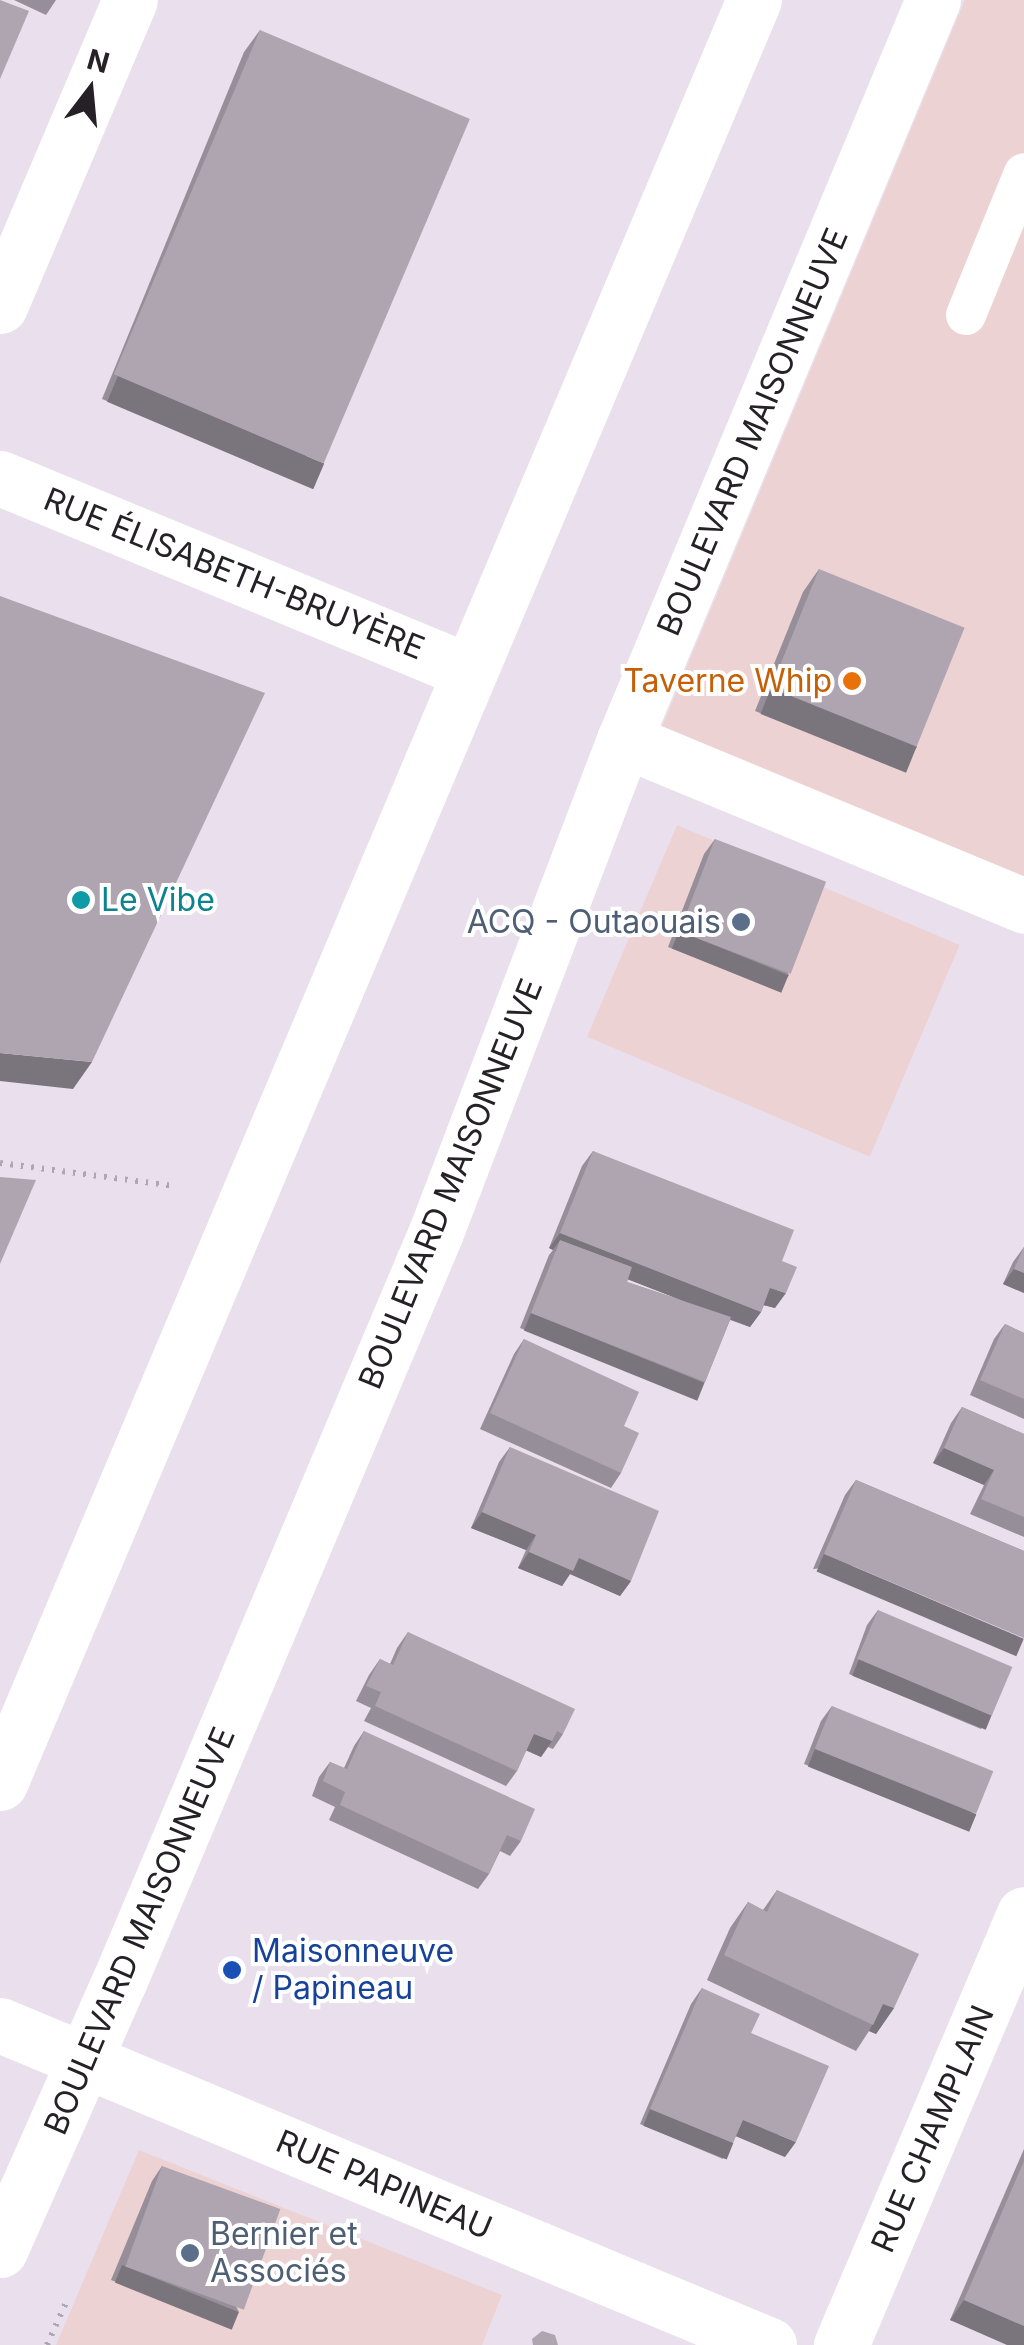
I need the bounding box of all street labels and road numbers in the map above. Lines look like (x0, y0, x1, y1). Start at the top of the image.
street label: BOULEVARD MAISONNEUVE (650, 223, 856, 641)
street label: RUE ÉLISABETH-BRUYÈRE (38, 480, 430, 668)
street label: BOULEVARD MAISONNEUVE (351, 974, 551, 1394)
street label: BOULEVARD MAISONNEUVE (37, 1722, 243, 2140)
street label: RUE CHAMPLAIN (864, 2000, 1002, 2258)
street label: RUE PAPINEAU (270, 2122, 498, 2248)

